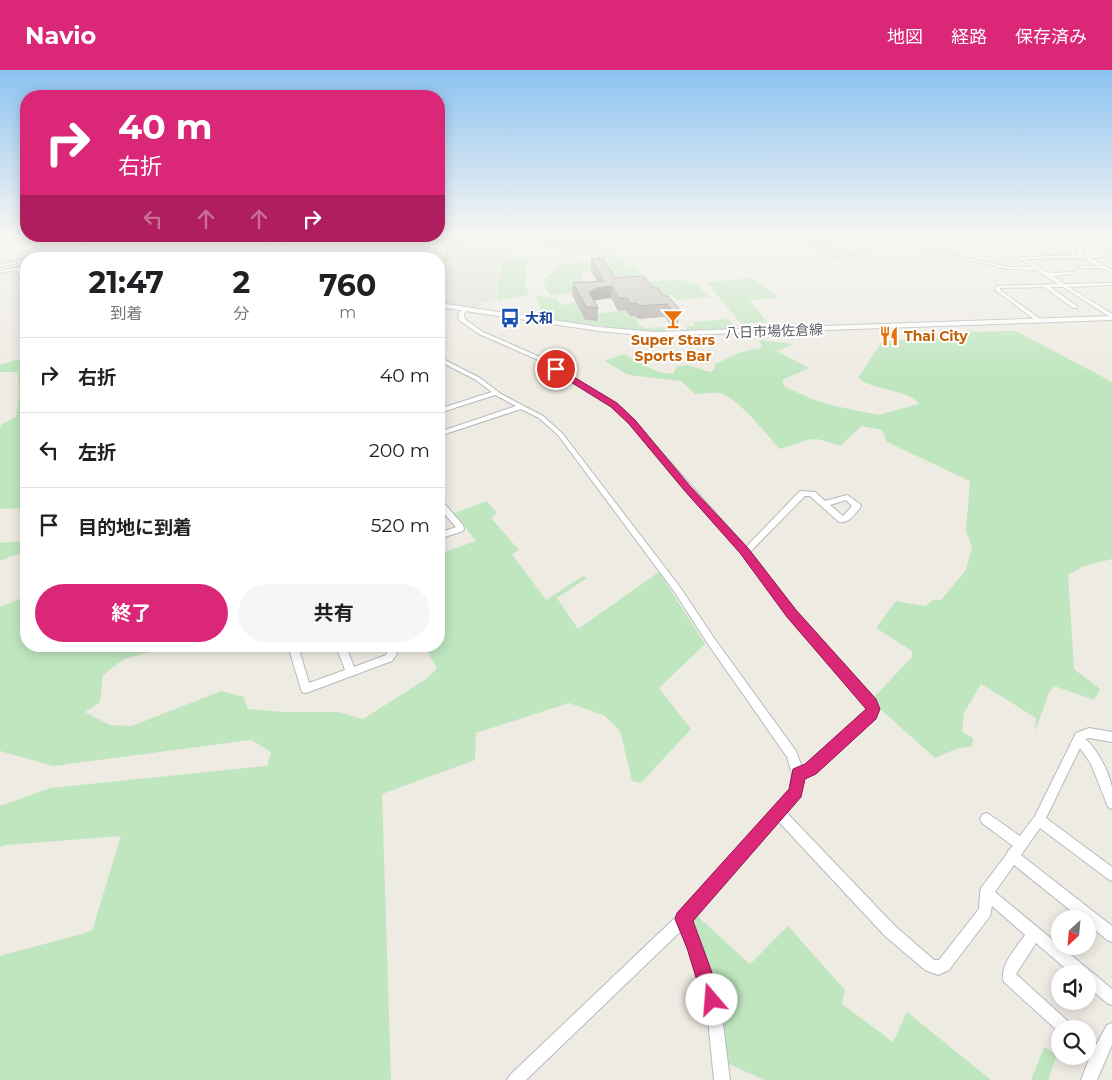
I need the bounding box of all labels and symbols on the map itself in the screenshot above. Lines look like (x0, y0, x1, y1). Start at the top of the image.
bus stop icon: 大和 (499, 307, 521, 329)
bar icon: Super Stars Sports Bar (662, 308, 684, 330)
place label: 大和 (525, 309, 553, 327)
street label: 八日市場佐倉線 (725, 320, 823, 342)
restaurant icon: Thai City (878, 325, 900, 347)
place label: Thai City (904, 327, 968, 345)
place label: Super Stars Sports Bar (631, 331, 716, 365)
pin (535, 348, 577, 390)
north arrow (1051, 910, 1096, 955)
position arrow (685, 973, 737, 1025)

